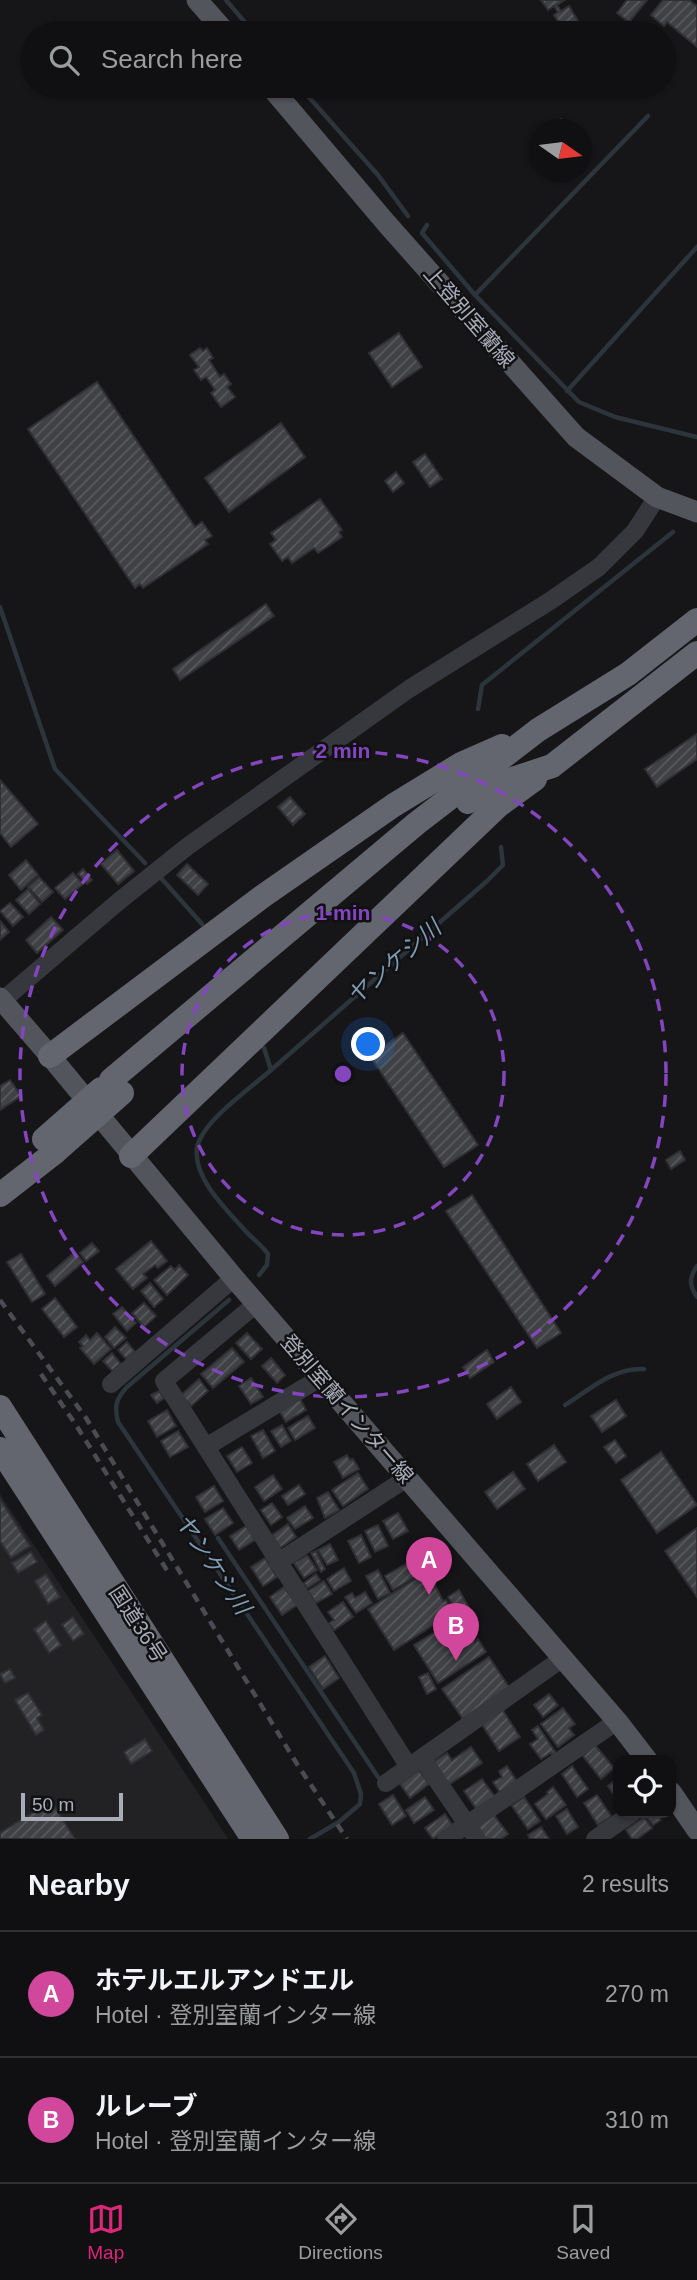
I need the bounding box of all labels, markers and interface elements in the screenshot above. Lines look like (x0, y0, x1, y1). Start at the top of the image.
search box (21, 21, 676, 98)
icon: search (45, 41, 83, 79)
text: Search here (101, 44, 243, 74)
north arrow (529, 119, 592, 182)
street label: 上登別室蘭線 (419, 262, 519, 372)
text: 2 min (316, 739, 370, 762)
text: 1 min (316, 901, 370, 924)
water label: ヤンケシ川 (342, 912, 448, 1010)
your location (351, 1027, 385, 1061)
centre of rings (331, 1062, 355, 1086)
street label: 登別室蘭インター線 (277, 1330, 418, 1488)
water label: ヤンケシ川 (170, 1509, 258, 1621)
pin: A (406, 1537, 452, 1595)
street label: 国道36号 (105, 1581, 172, 1666)
pin: B (433, 1603, 479, 1661)
map controls (613, 1755, 676, 1818)
button: locate (613, 1755, 676, 1818)
scale bar (21, 1790, 122, 1822)
text: 50 m (32, 1794, 74, 1815)
text: Nearby (28, 1868, 130, 1901)
text: 2 results (582, 1871, 669, 1897)
text: ホテルエルアンドエル (95, 1965, 354, 1995)
text: A (43, 1981, 59, 2007)
text: 270 m (605, 1981, 669, 2007)
text: Hotel · 登別室蘭インター線 (95, 2002, 376, 2028)
text: ルレーブ (95, 2091, 197, 2121)
text: B (43, 2107, 59, 2133)
text: 310 m (605, 2107, 669, 2133)
text: Hotel · 登別室蘭インター線 (95, 2128, 376, 2154)
tab: Map (87, 2200, 125, 2264)
tab: Directions (298, 2200, 383, 2264)
tab: Saved (556, 2200, 610, 2264)

